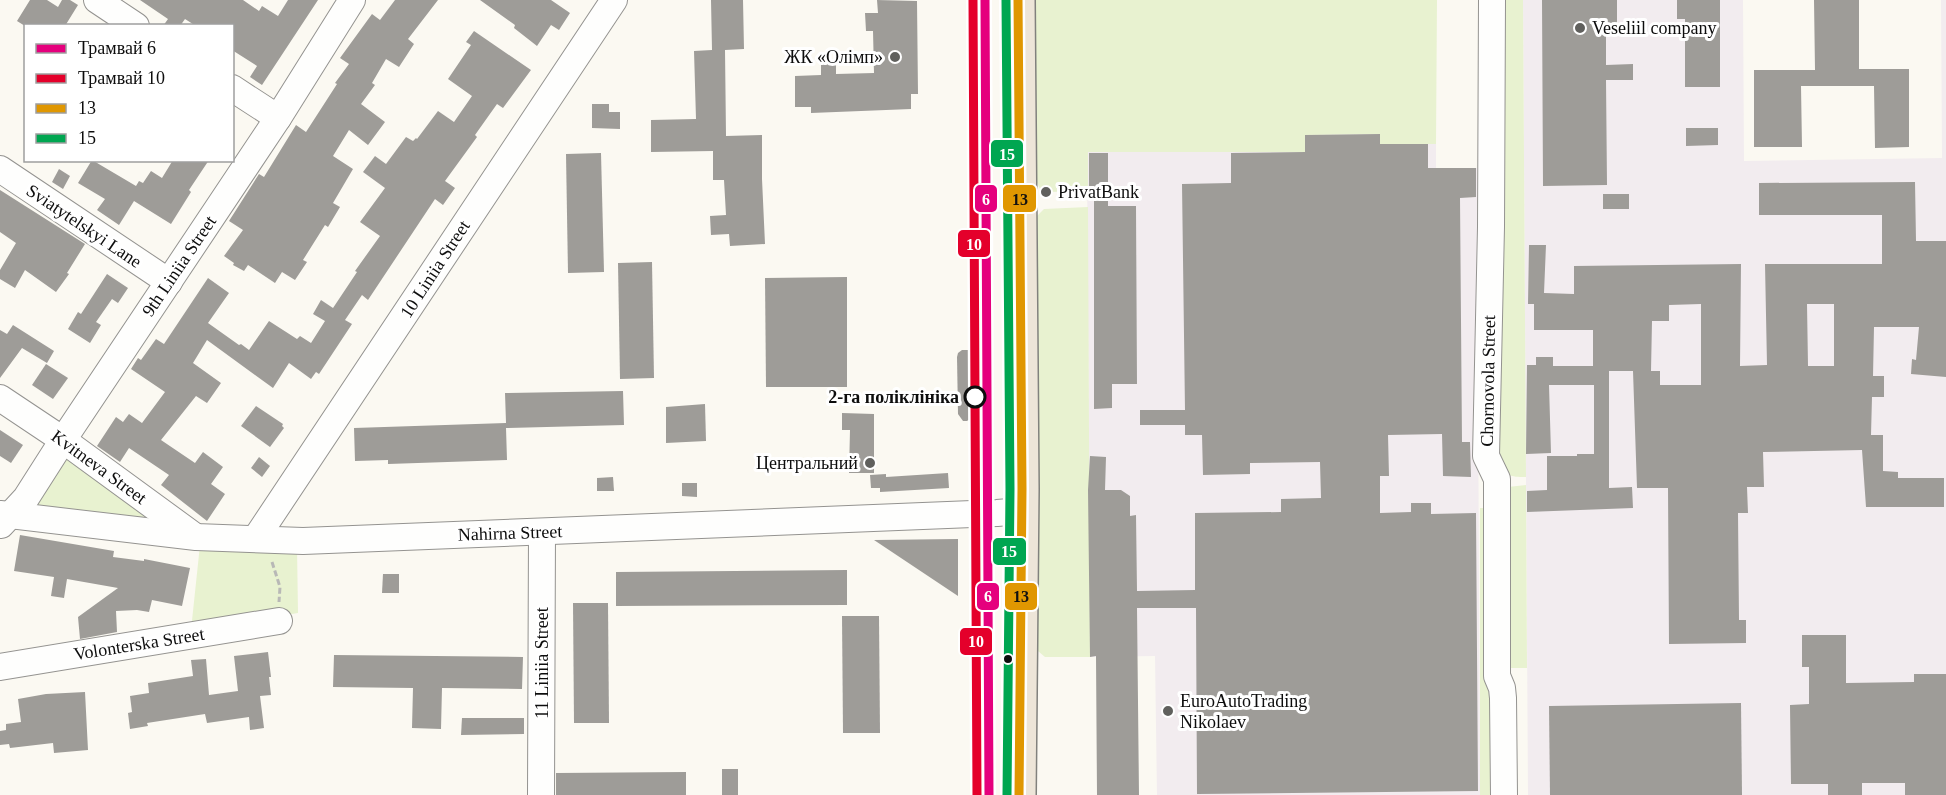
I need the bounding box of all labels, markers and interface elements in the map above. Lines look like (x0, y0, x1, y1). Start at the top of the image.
place label: Veseliil company (1592, 18, 1716, 38)
marker: Veseliil company (1573, 21, 1587, 35)
legend (24, 24, 234, 162)
text: Трамвай 6 (78, 38, 156, 58)
place label: ЖК «Олімп» (784, 47, 883, 67)
marker: ЖК «Олімп» (888, 50, 902, 64)
text: Трамвай 10 (78, 68, 165, 88)
text: 13 (78, 98, 96, 118)
text: 15 (78, 128, 96, 148)
line badge: 15 (990, 139, 1024, 168)
text: 15 (999, 146, 1015, 163)
street label: Sviatytelskyi Lane (23, 180, 145, 272)
place label: PrivatBank (1058, 182, 1139, 202)
line badge: 6 (974, 184, 998, 213)
line badge: 13 (1002, 184, 1037, 213)
marker: PrivatBank (1039, 185, 1053, 199)
text: 6 (982, 191, 990, 208)
text: 13 (1012, 191, 1028, 208)
street label: 9th Liniia Street (138, 212, 220, 320)
street label: 10 Liniia Street (396, 217, 474, 321)
line badge: 10 (957, 229, 991, 258)
text: 10 (966, 236, 982, 253)
street label: Chornovola Street (1477, 315, 1499, 447)
marker: 2-га поліклініка (964, 386, 986, 408)
place label: 2-га поліклініка (828, 387, 959, 407)
street label: Kvitneva Street (48, 426, 150, 508)
place label: Центральний (756, 453, 858, 473)
marker: Центральний (863, 456, 877, 470)
street label: Nahirna Street (457, 521, 563, 545)
line badge: 15 (992, 537, 1027, 566)
text: 15 (1001, 543, 1017, 560)
line badge: 6 (976, 582, 1000, 611)
line badge: 13 (1004, 582, 1038, 611)
text: 6 (984, 588, 992, 605)
text: 13 (1013, 588, 1029, 605)
street label: 11 Liniia Street (532, 607, 552, 719)
street label: Volonterska Street (72, 624, 206, 664)
line badge: 10 (959, 627, 993, 656)
text: 10 (968, 633, 984, 650)
unlabelled marker (1002, 653, 1014, 665)
place label: EuroAutoTrading Nikolaev (1180, 691, 1307, 732)
marker: EuroAutoTrading Nikolaev (1161, 704, 1175, 718)

